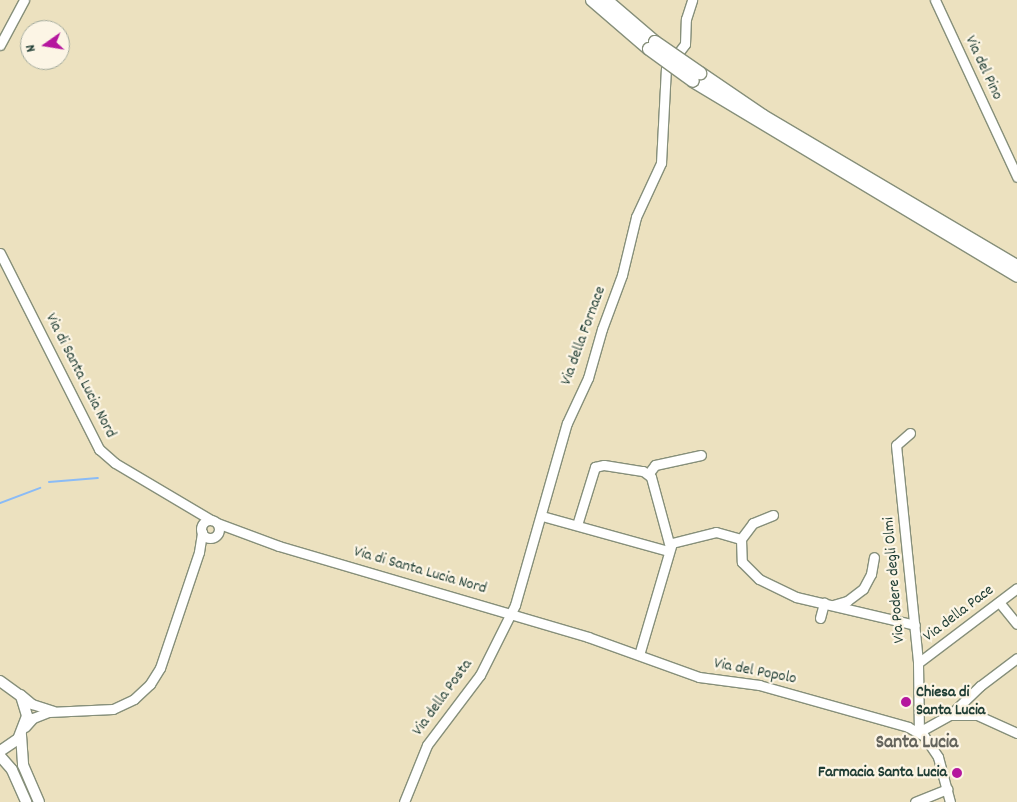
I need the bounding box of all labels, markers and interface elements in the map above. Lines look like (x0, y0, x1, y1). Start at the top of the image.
north arrow (20, 20, 70, 70)
street label: Via del Pino (960, 33, 1006, 103)
text: N (21, 43, 42, 54)
street label: Via della Fornace (557, 284, 611, 388)
street label: Via di Santa Lucia Nord (40, 310, 120, 442)
street label: Via Podere degli Olmi (880, 516, 910, 644)
street label: Via di Santa Lucia Nord (351, 543, 489, 599)
street label: Via della Pace (920, 581, 998, 647)
street label: Via del Popolo (712, 655, 798, 689)
street label: Via della Posta (409, 656, 477, 740)
place label: Chiesa di Santa Lucia (916, 683, 985, 721)
marker: Chiesa di Santa Lucia (900, 696, 912, 708)
district label: Santa Lucia (876, 733, 958, 755)
place label: Farmacia Santa Lucia (818, 763, 947, 783)
marker: Farmacia Santa Lucia (951, 767, 963, 779)

